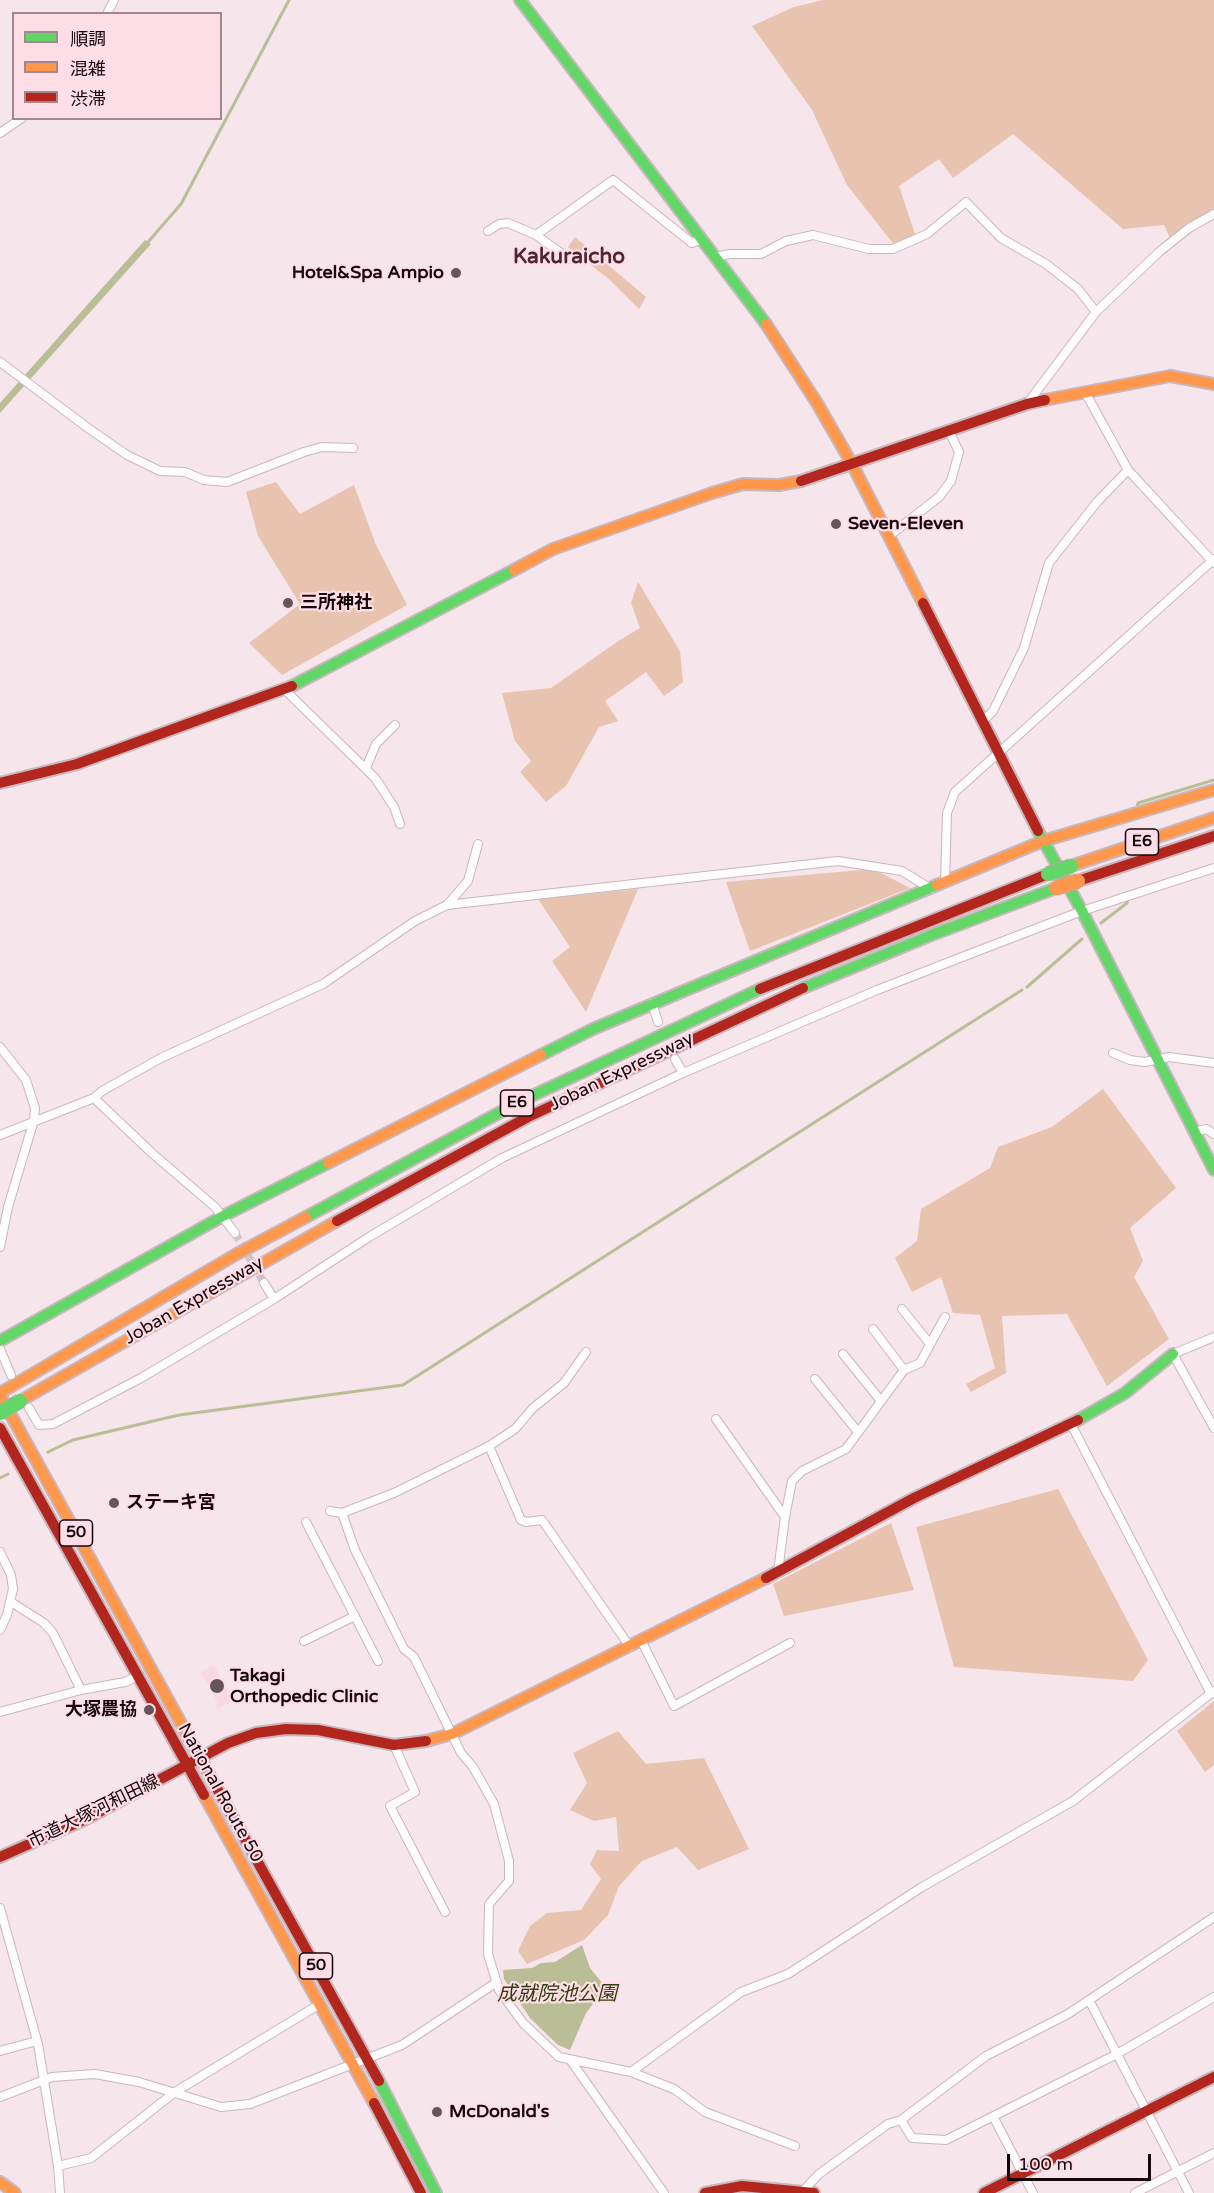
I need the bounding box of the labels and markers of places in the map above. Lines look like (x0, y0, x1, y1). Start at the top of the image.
place label: Hotel&Spa Ampio (292, 262, 444, 284)
marker: Hotel&Spa Ampio (449, 266, 463, 280)
place label: Seven-Eleven (848, 513, 964, 535)
marker: Seven-Eleven (829, 517, 843, 531)
place label: 三所神社 (300, 592, 372, 614)
marker: 三所神社 (281, 596, 295, 610)
place label: ステーキ宮 (126, 1492, 216, 1514)
marker: ステーキ宮 (107, 1496, 121, 1510)
place label: Takagi Orthopedic Clinic (230, 1665, 378, 1708)
marker: Takagi Orthopedic Clinic (208, 1677, 226, 1695)
place label: 大塚農協 (65, 1699, 137, 1721)
marker: 大塚農協 (142, 1703, 156, 1717)
place label: McDonald's (449, 2101, 549, 2123)
marker: McDonald's (430, 2105, 444, 2119)

